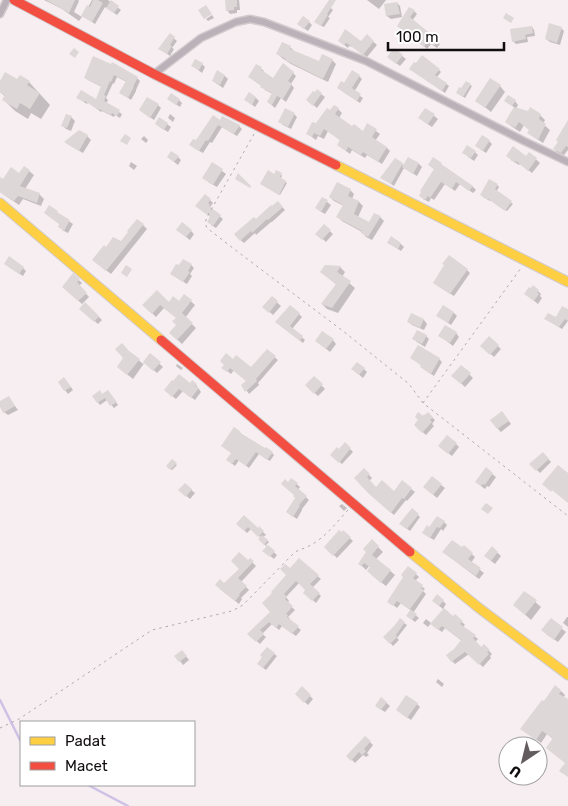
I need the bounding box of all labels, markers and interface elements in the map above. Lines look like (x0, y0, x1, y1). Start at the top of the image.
scale bar (388, 20, 504, 52)
text: 100 m (396, 28, 438, 46)
legend (20, 721, 195, 786)
text: Padat (65, 732, 106, 750)
north arrow (498, 736, 548, 786)
text: Macet (65, 757, 108, 775)
text: U (507, 761, 525, 781)

